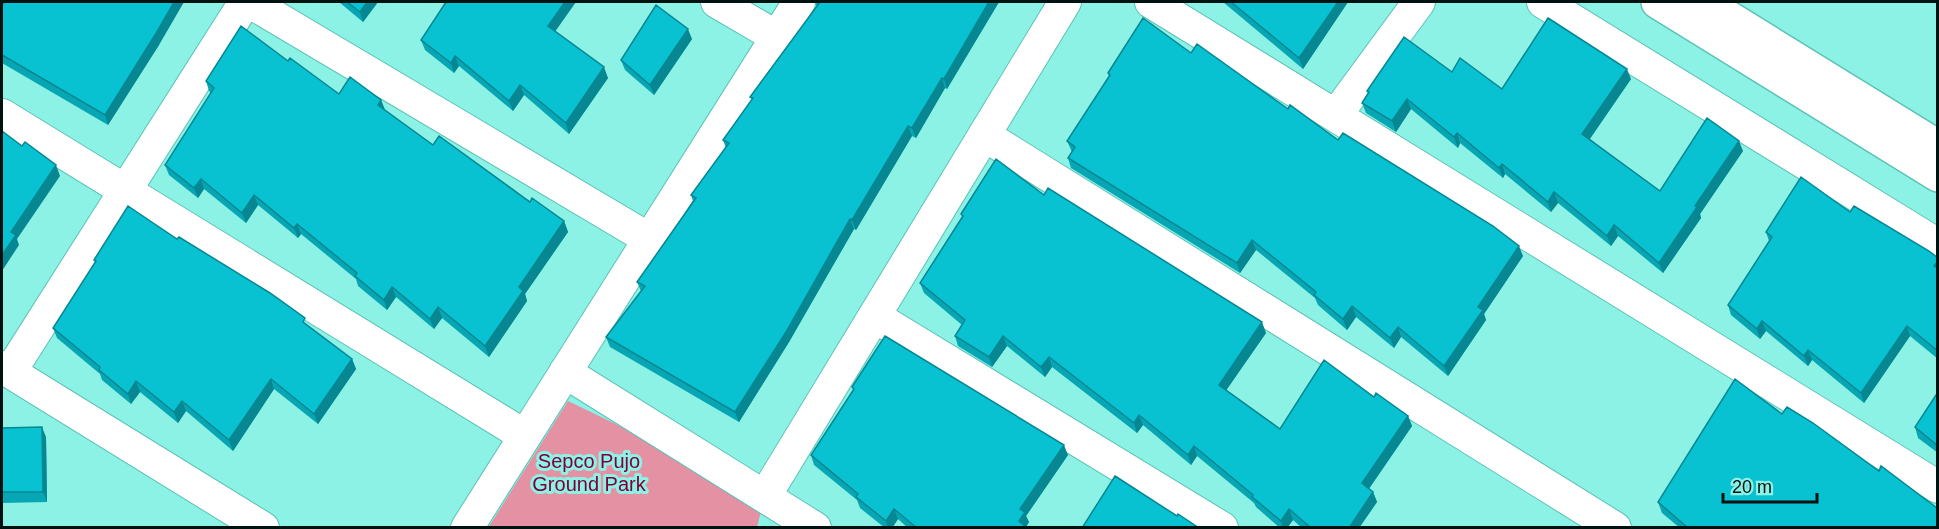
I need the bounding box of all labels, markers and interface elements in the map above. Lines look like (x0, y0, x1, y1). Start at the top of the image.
park label: Sepco Pujo Ground Park (532, 450, 647, 495)
scale bar (1723, 466, 1818, 504)
text: 20 m (1732, 477, 1772, 497)

